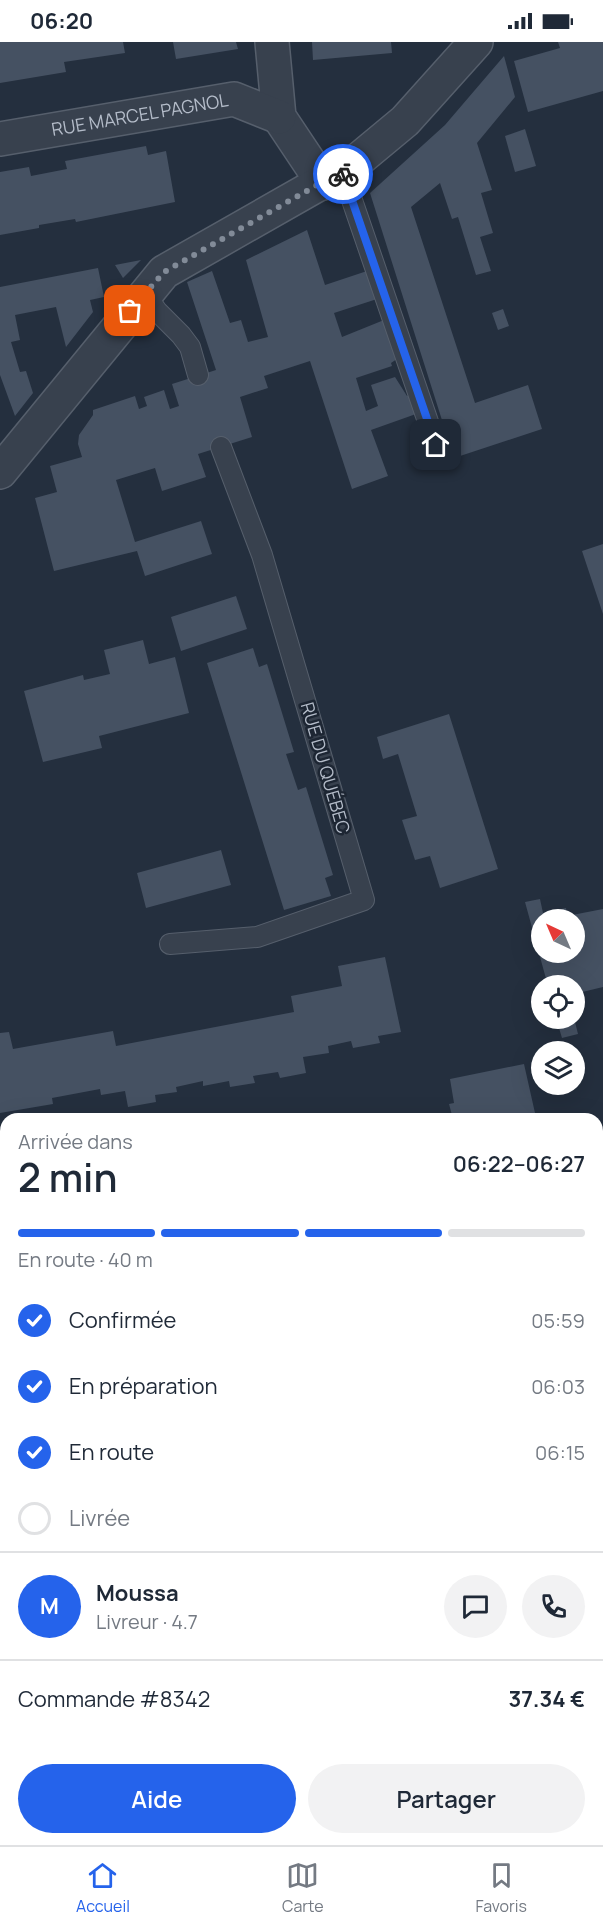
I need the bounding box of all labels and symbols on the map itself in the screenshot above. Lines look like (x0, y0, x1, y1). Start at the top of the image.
street label: RUE MARCEL PAGNOL (50, 87, 230, 141)
courier (313, 144, 373, 204)
pin (104, 285, 155, 336)
pin (410, 419, 461, 470)
street label: RUE DU QUÉBEC (296, 699, 356, 836)
north arrow (531, 909, 585, 963)

